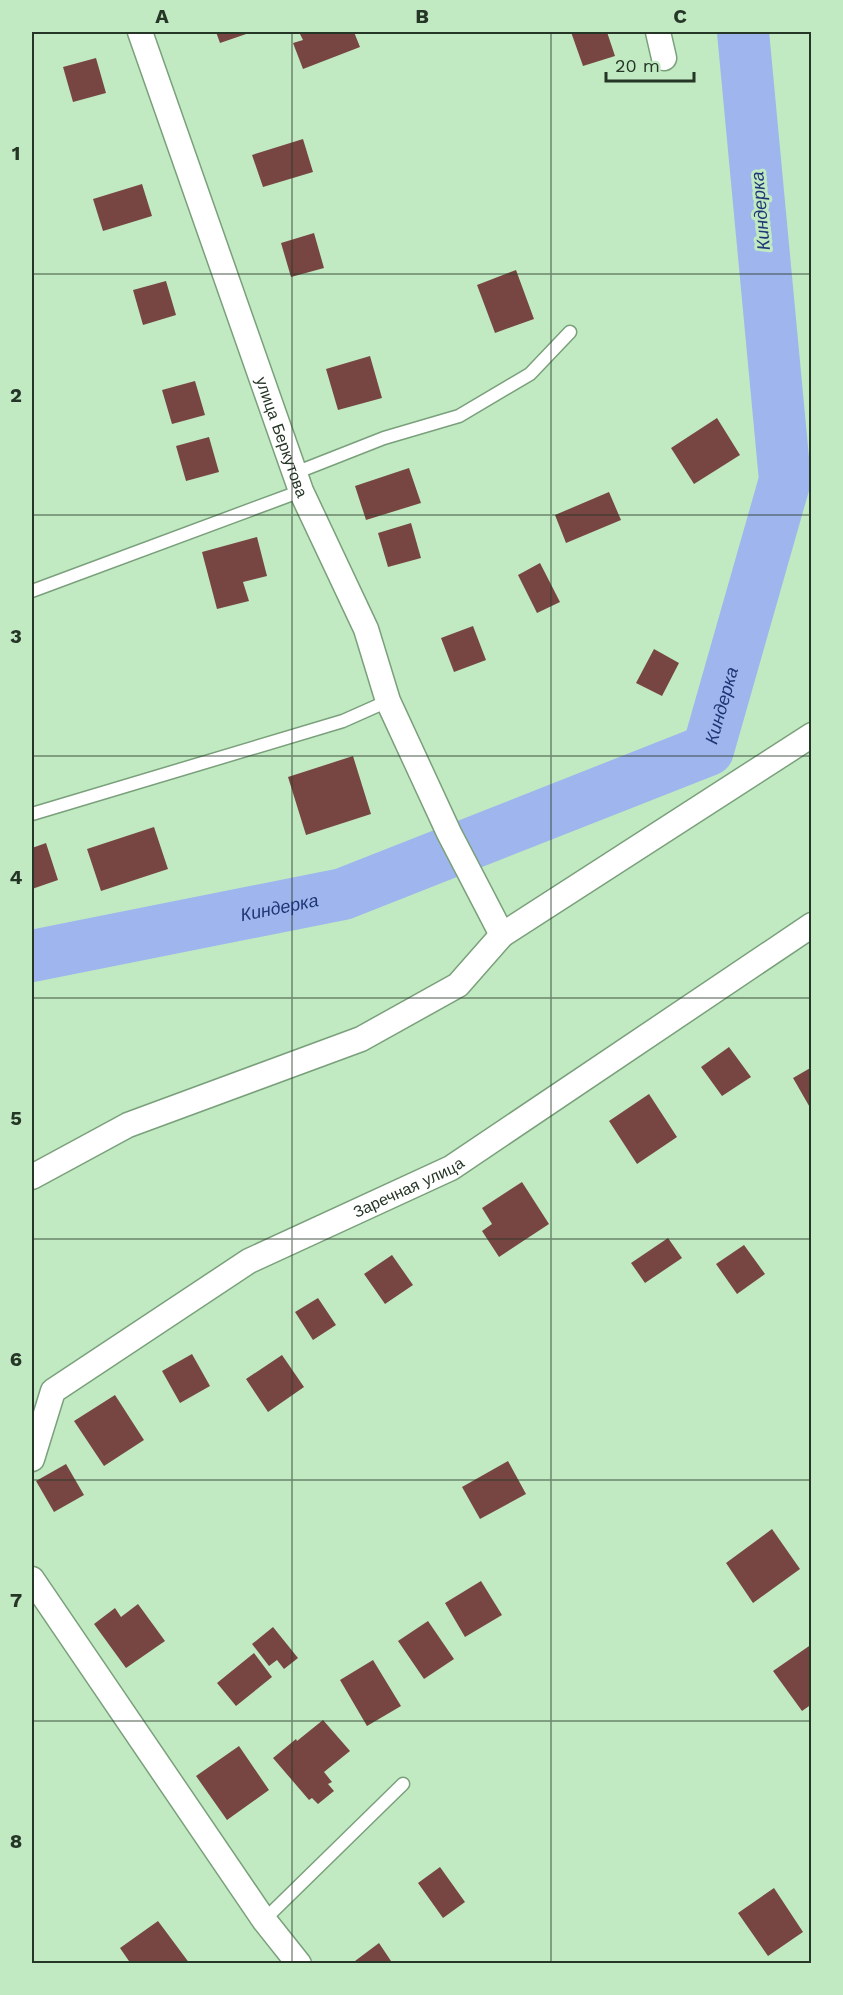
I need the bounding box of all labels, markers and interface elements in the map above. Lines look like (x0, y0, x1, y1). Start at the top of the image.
text: A (155, 4, 169, 28)
text: B (415, 4, 429, 28)
text: C (673, 4, 687, 28)
scale bar (606, 45, 694, 83)
text: 20 m (615, 55, 660, 76)
text: 1 (12, 141, 20, 165)
water label: Киндерка (746, 171, 774, 251)
street label: улица Беркутова (252, 374, 312, 500)
text: 2 (10, 383, 22, 407)
text: 3 (10, 624, 22, 648)
water label: Киндерка (700, 664, 742, 746)
text: 4 (10, 865, 23, 889)
water label: Киндерка (238, 889, 320, 925)
text: 5 (10, 1106, 22, 1130)
street label: Заречная улица (350, 1153, 467, 1221)
text: 6 (10, 1347, 22, 1371)
text: 7 (10, 1588, 22, 1612)
text: 8 (10, 1829, 22, 1853)

